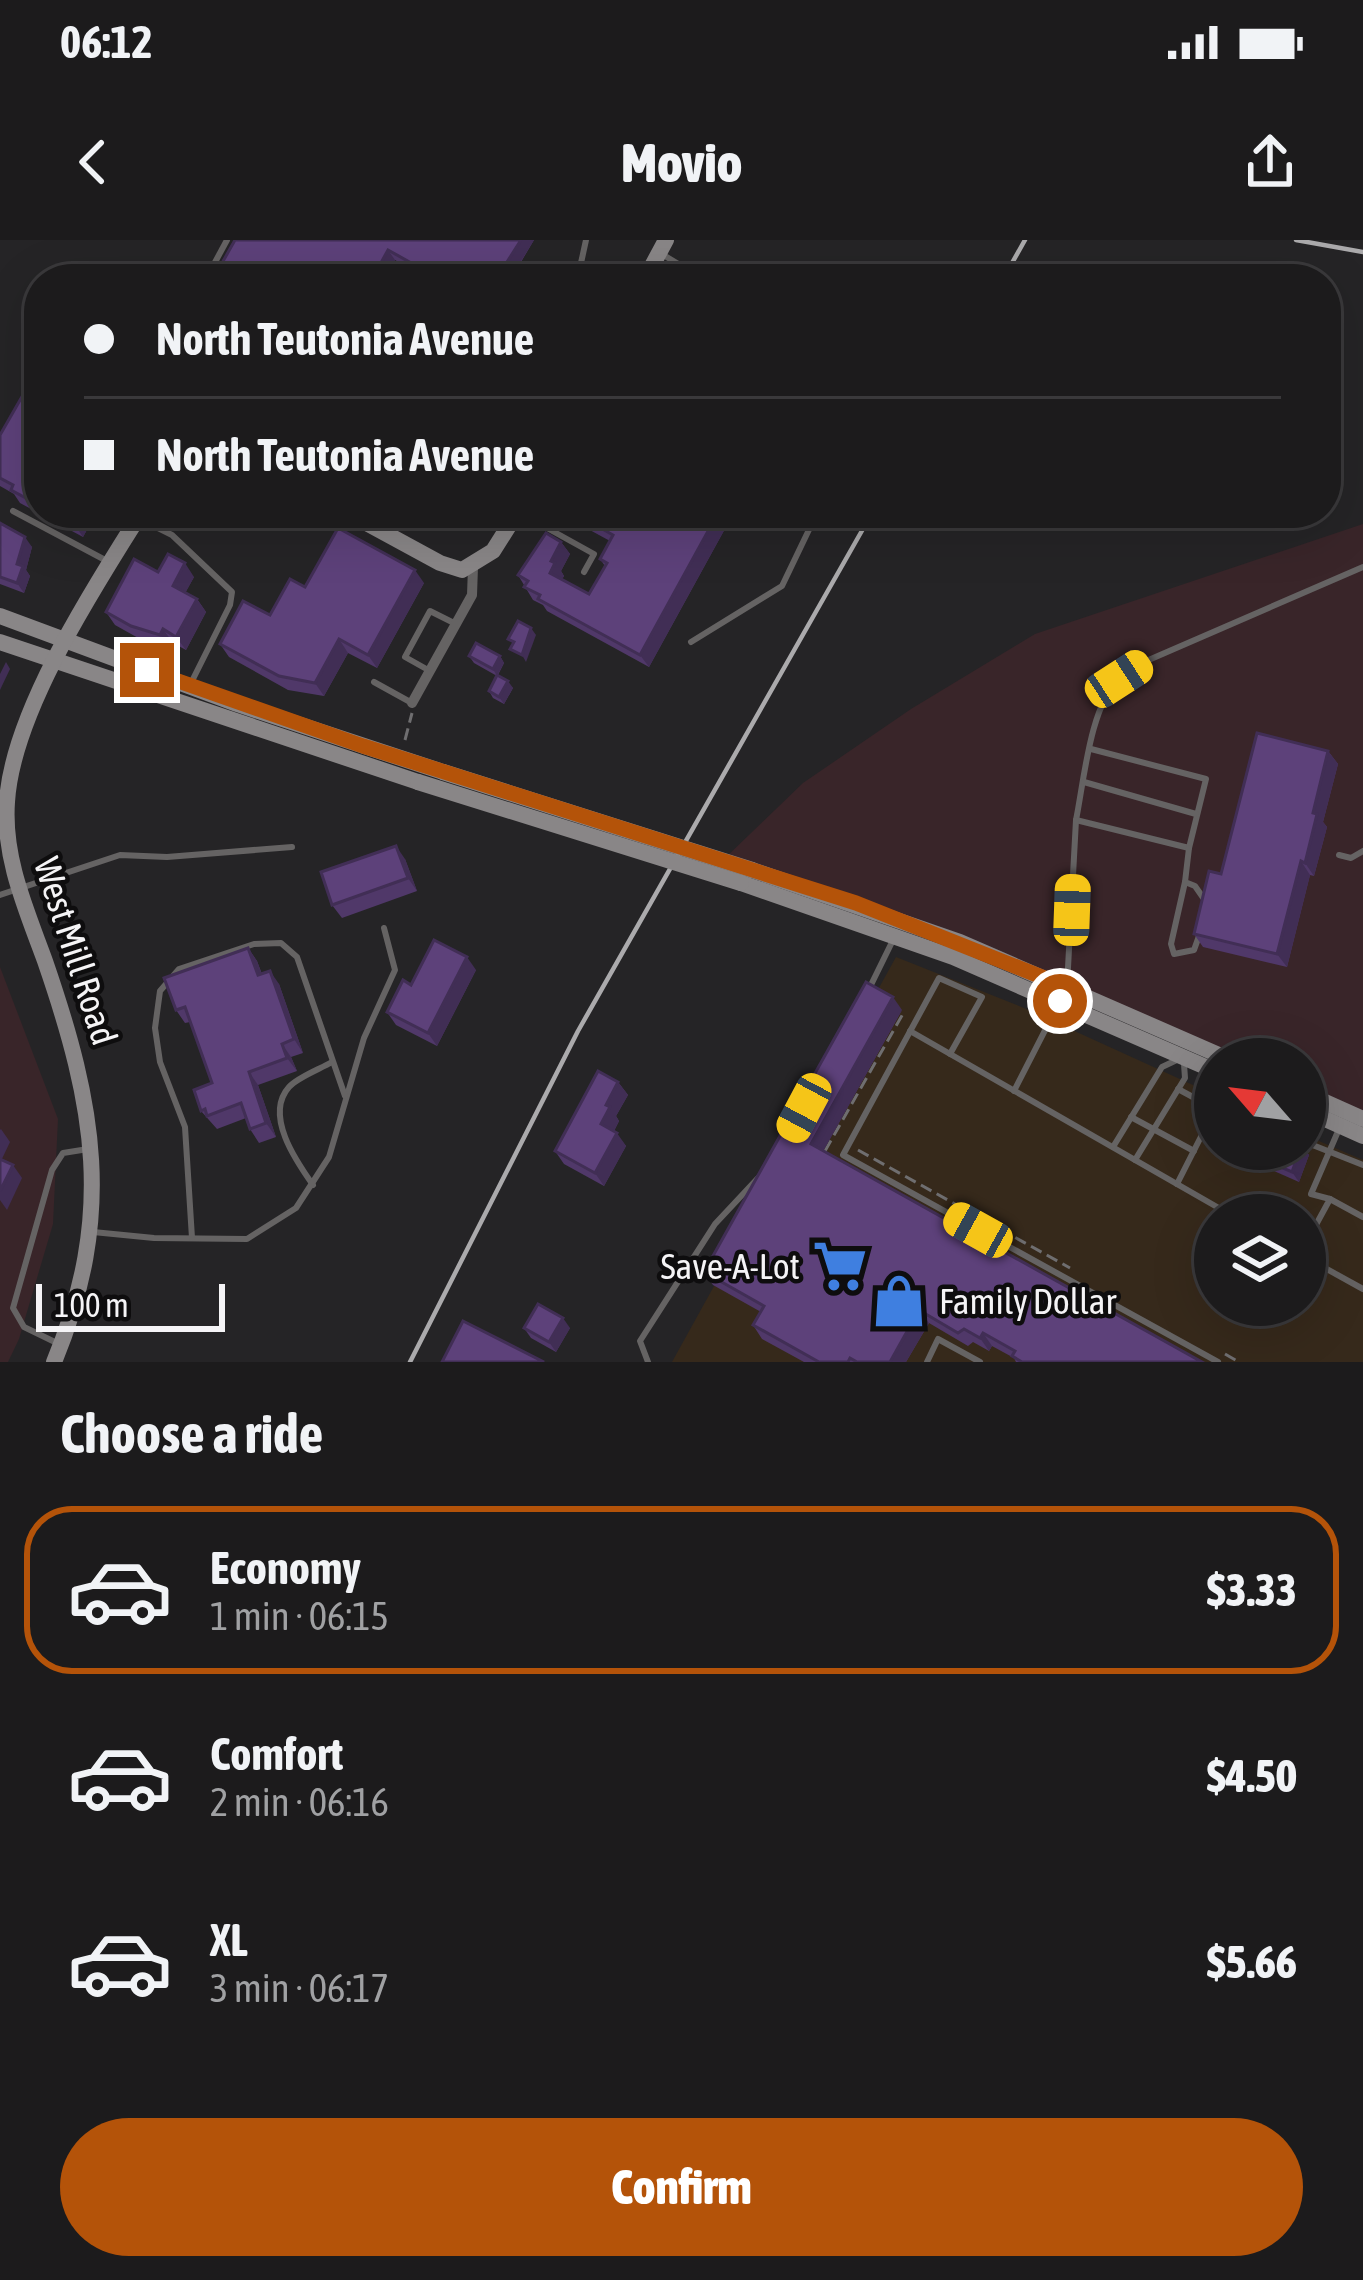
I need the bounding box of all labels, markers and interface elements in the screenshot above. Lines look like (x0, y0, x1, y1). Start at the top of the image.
text: 06:12 (60, 16, 153, 68)
icon: back (60, 129, 126, 195)
icon: share (1237, 129, 1303, 195)
text: Movio (621, 132, 742, 193)
text: North Teutonia Avenue (156, 313, 534, 365)
text: North Teutonia Avenue (156, 429, 534, 481)
route end (120, 643, 174, 697)
car (1079, 644, 1159, 714)
street label: West Mill Road (26, 852, 126, 1050)
car (1053, 873, 1091, 947)
route start (1033, 974, 1087, 1028)
north arrow (1194, 1038, 1326, 1170)
map controls (1194, 1038, 1326, 1326)
car (771, 1068, 837, 1148)
button: layers (1194, 1194, 1326, 1326)
car (938, 1197, 1018, 1263)
supermarket icon: Save-A-Lot (811, 1237, 869, 1295)
place label: Save-A-Lot (660, 1245, 800, 1287)
shop icon: Family Dollar (870, 1272, 928, 1330)
scale bar (36, 1278, 225, 1331)
place label: Family Dollar (939, 1280, 1118, 1322)
text: 100 m (54, 1286, 129, 1324)
text: Choose a ride (60, 1403, 323, 1464)
icon: car (66, 1536, 174, 1644)
text: Economy (210, 1542, 361, 1594)
text: $3.33 (1207, 1564, 1297, 1616)
text: 1 min · 06:15 (210, 1594, 389, 1638)
icon: car (66, 1722, 174, 1830)
text: Comfort (210, 1728, 343, 1780)
text: $4.50 (1207, 1750, 1297, 1802)
text: 2 min · 06:16 (210, 1780, 389, 1824)
icon: car (66, 1908, 174, 2016)
text: XL (210, 1914, 248, 1966)
text: $5.66 (1207, 1936, 1297, 1988)
text: 3 min · 06:17 (210, 1966, 389, 2010)
button: Confirm (60, 2118, 1303, 2256)

